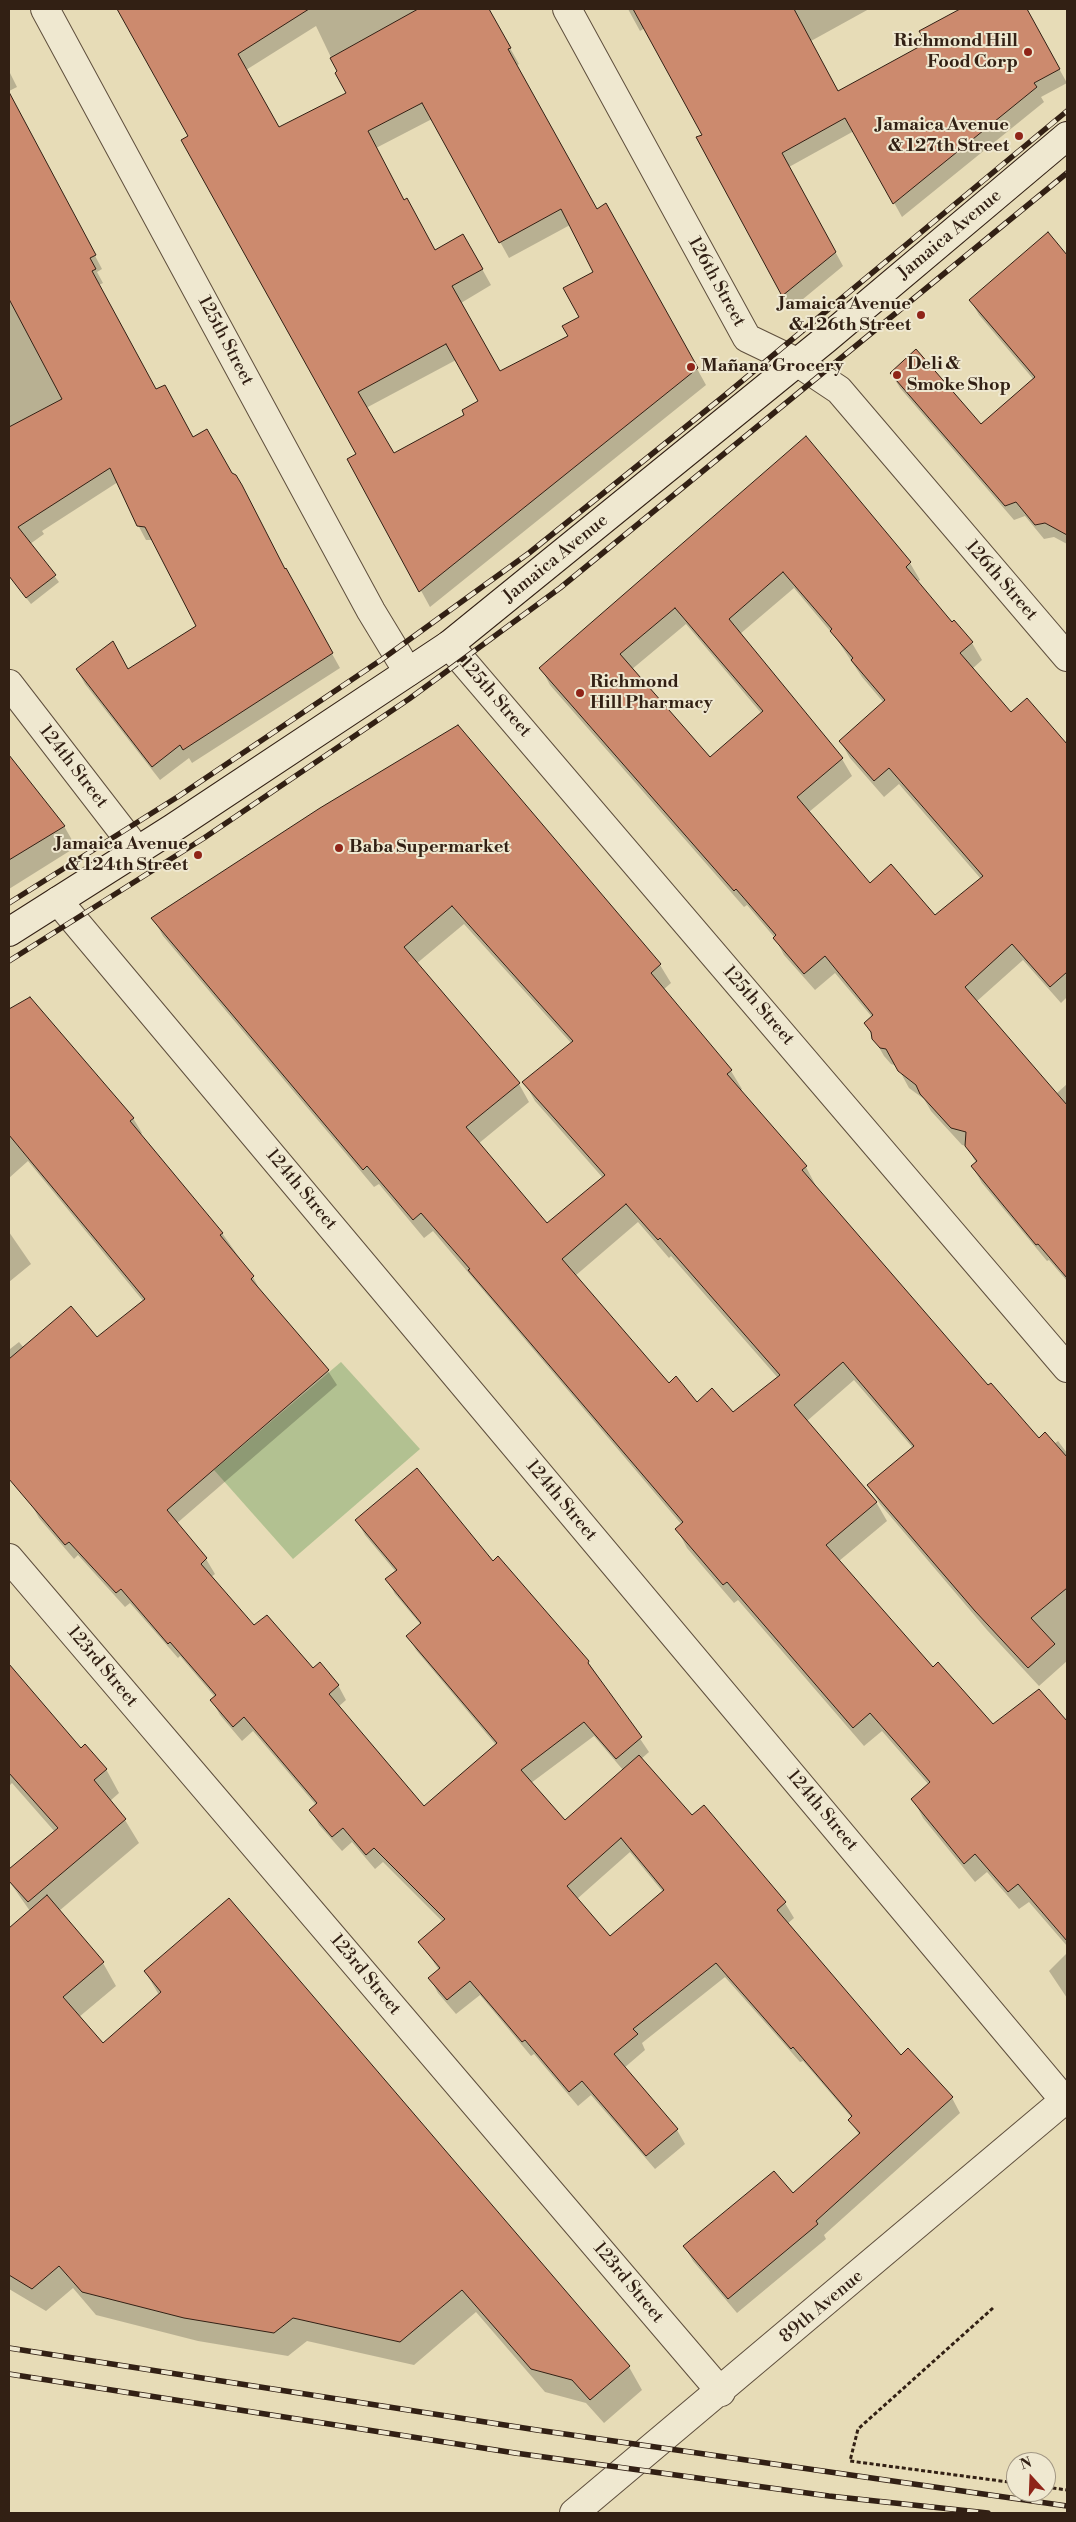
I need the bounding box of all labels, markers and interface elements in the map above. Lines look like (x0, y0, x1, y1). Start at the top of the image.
place label: Richmond Hill Food Corp (894, 31, 1018, 74)
marker: Richmond Hill Food Corp (1022, 46, 1034, 58)
place label: Jamaica Avenue & 127th Street (876, 115, 1009, 158)
marker: Jamaica Avenue & 127th Street (1013, 130, 1025, 142)
street label: Jamaica Avenue (894, 185, 1006, 285)
street label: 126th Street (683, 233, 749, 331)
street label: 125th Street (192, 293, 258, 389)
place label: Jamaica Avenue & 126th Street (778, 294, 911, 336)
marker: Jamaica Avenue & 126th Street (915, 309, 927, 321)
place label: Deli & Smoke Shop (907, 354, 1011, 396)
place label: Mañana Grocery (701, 356, 843, 378)
marker: Mañana Grocery (685, 361, 697, 373)
marker: Deli & Smoke Shop (891, 369, 903, 381)
street label: Jamaica Avenue (499, 510, 613, 608)
street label: 126th Street (960, 536, 1042, 626)
street label: 125th Street (455, 654, 535, 742)
place label: Richmond Hill Pharmacy (590, 672, 713, 714)
marker: Richmond Hill Pharmacy (574, 687, 586, 699)
street label: 124th Street (34, 721, 112, 813)
place label: Jamaica Avenue & 124th Street (55, 834, 188, 876)
place label: Baba Supermarket (349, 837, 510, 859)
marker: Baba Supermarket (333, 842, 345, 854)
marker: Jamaica Avenue & 124th Street (192, 849, 204, 861)
street label: 125th Street (718, 962, 798, 1050)
street label: 124th Street (261, 1145, 341, 1235)
street label: 124th Street (521, 1456, 601, 1546)
street label: 123rd Street (62, 1622, 142, 1712)
street label: 124th Street (782, 1766, 862, 1856)
street label: 123rd Street (325, 1930, 405, 2020)
street label: 123rd Street (588, 2238, 668, 2328)
street label: 89th Avenue (776, 2266, 868, 2348)
north arrow (1006, 2452, 1056, 2502)
text: N (1018, 2453, 1034, 2474)

